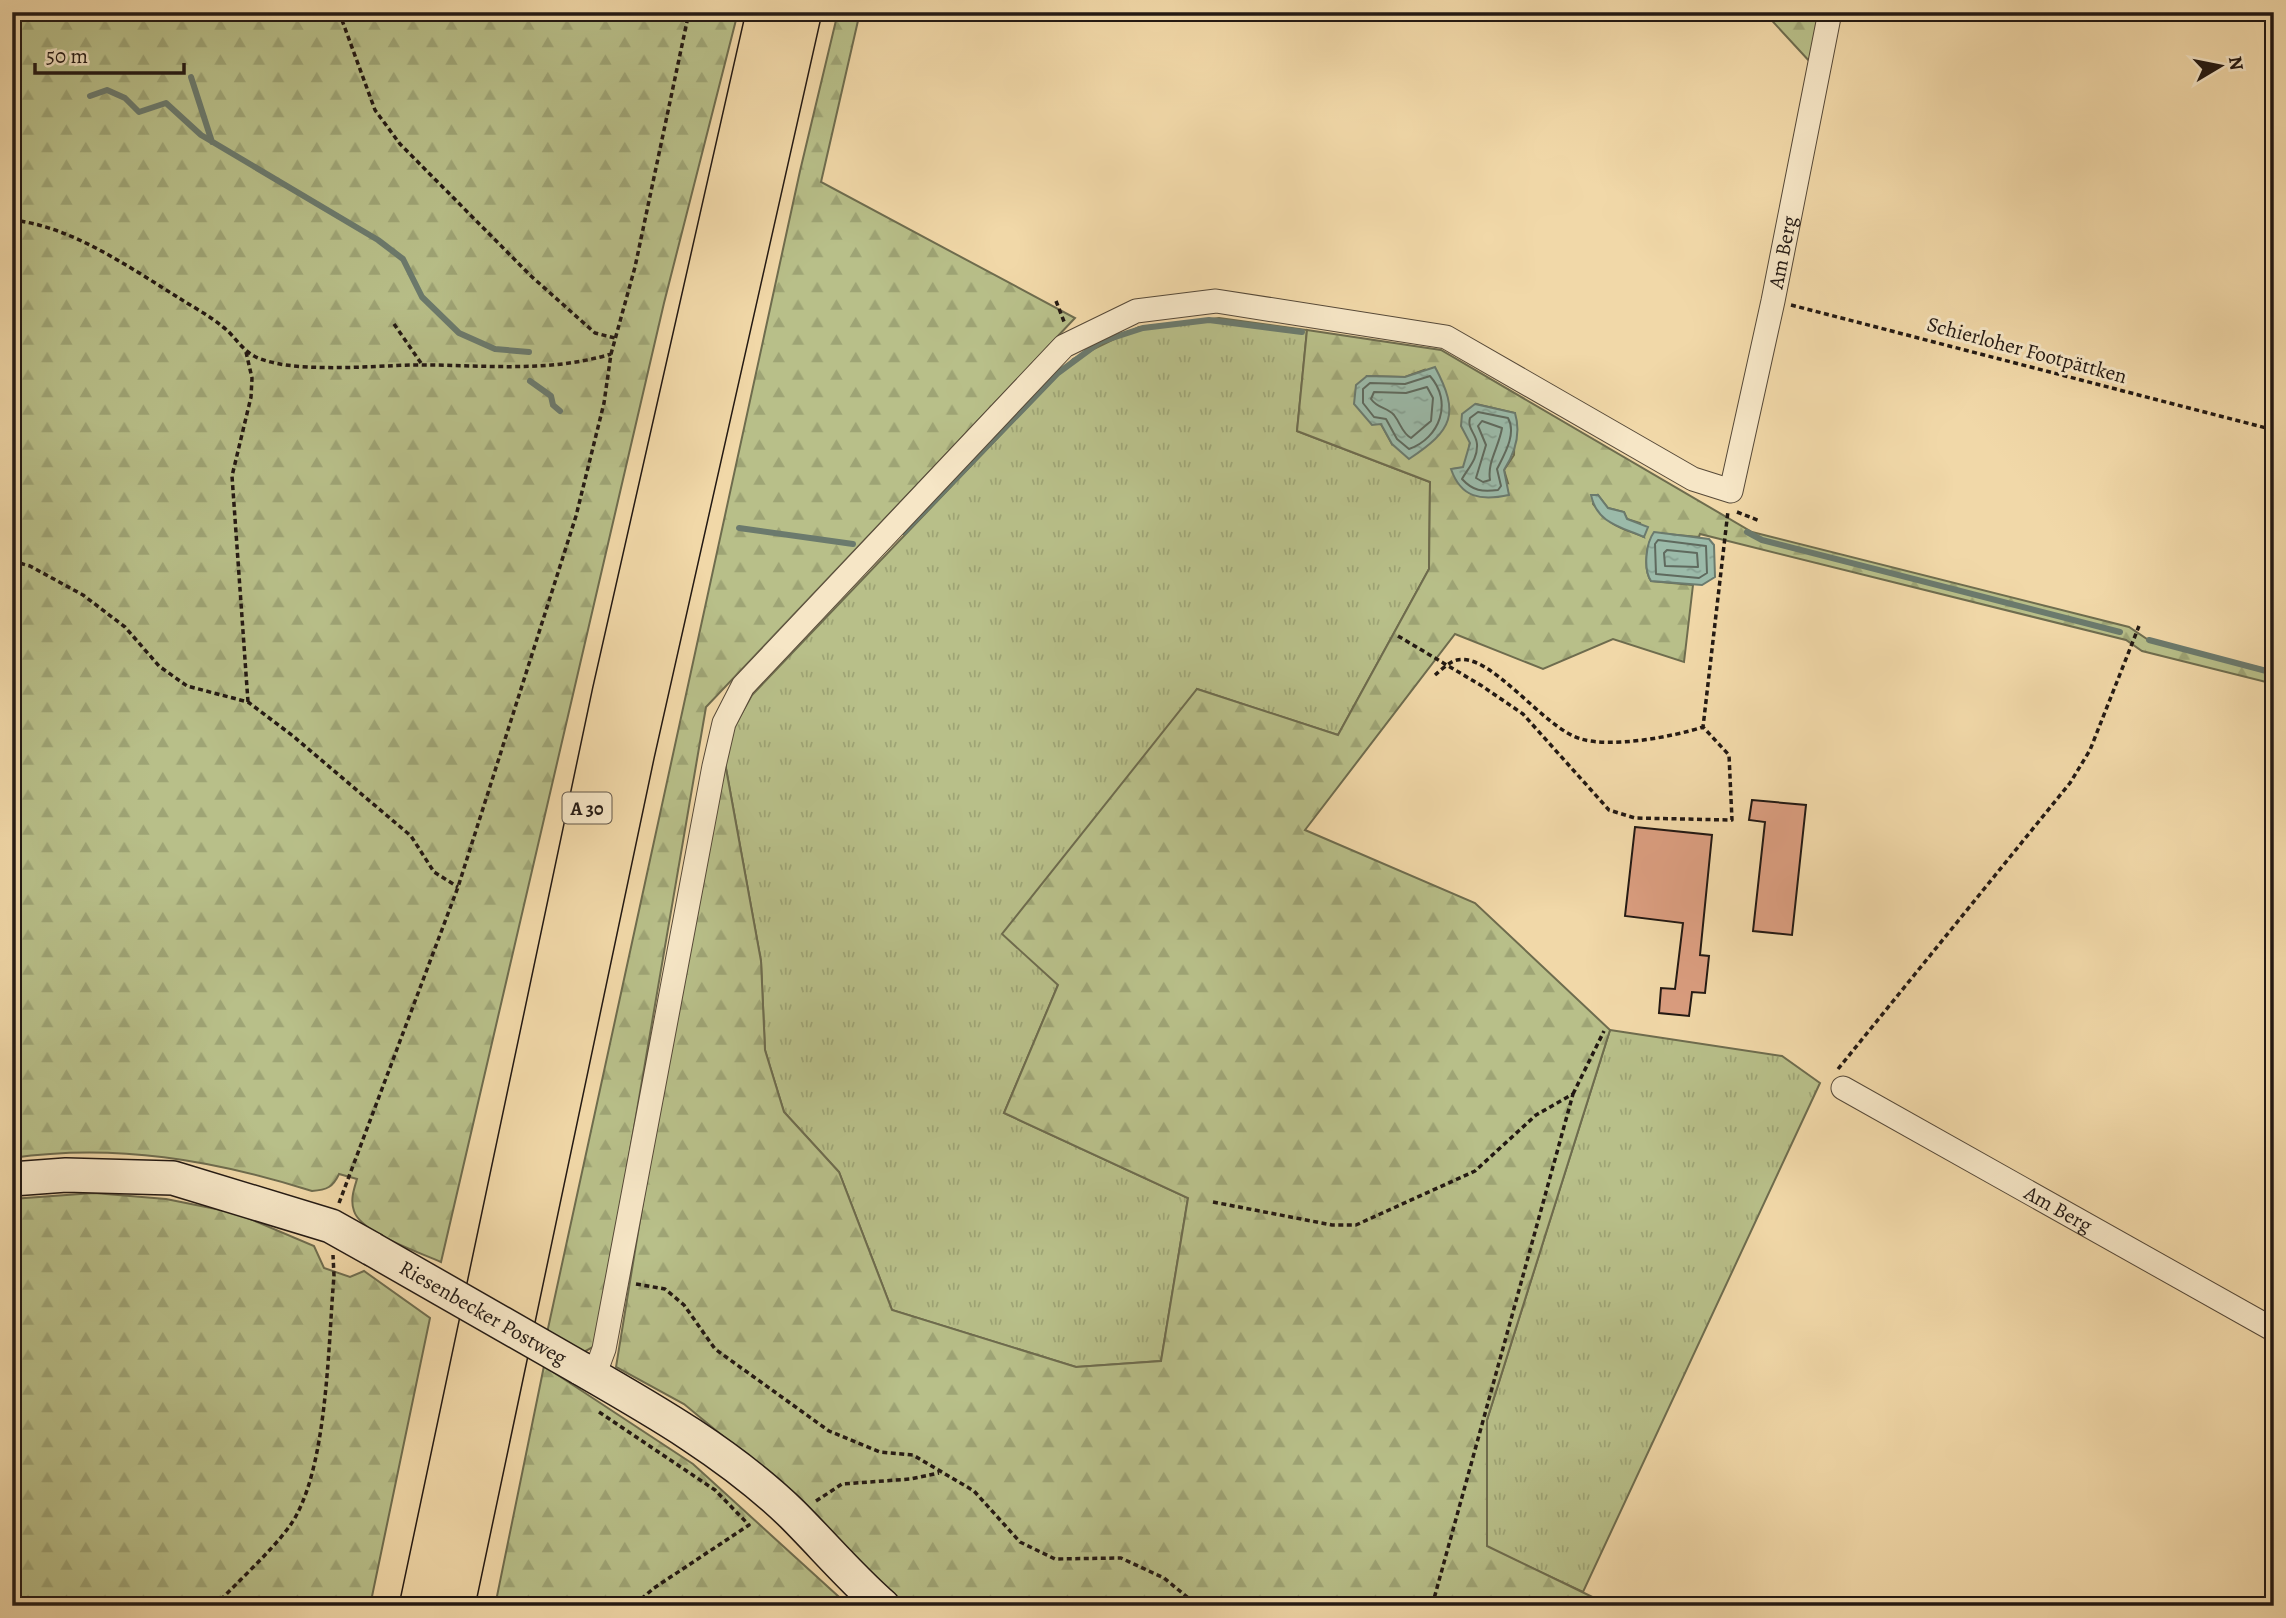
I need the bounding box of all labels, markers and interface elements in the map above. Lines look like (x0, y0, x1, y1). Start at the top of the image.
scale bar (35, 32, 184, 76)
north arrow (2184, 32, 2254, 102)
text: 50 m (46, 42, 88, 70)
text: N (2222, 54, 2250, 72)
street label: Am Berg (1762, 213, 1804, 292)
street label: Schierloher Footpättken (1924, 310, 2130, 390)
road number: A 30 (562, 792, 612, 824)
street label: Am Berg (2018, 1178, 2098, 1239)
street label: Riesenbecker Postweg (394, 1254, 572, 1372)

